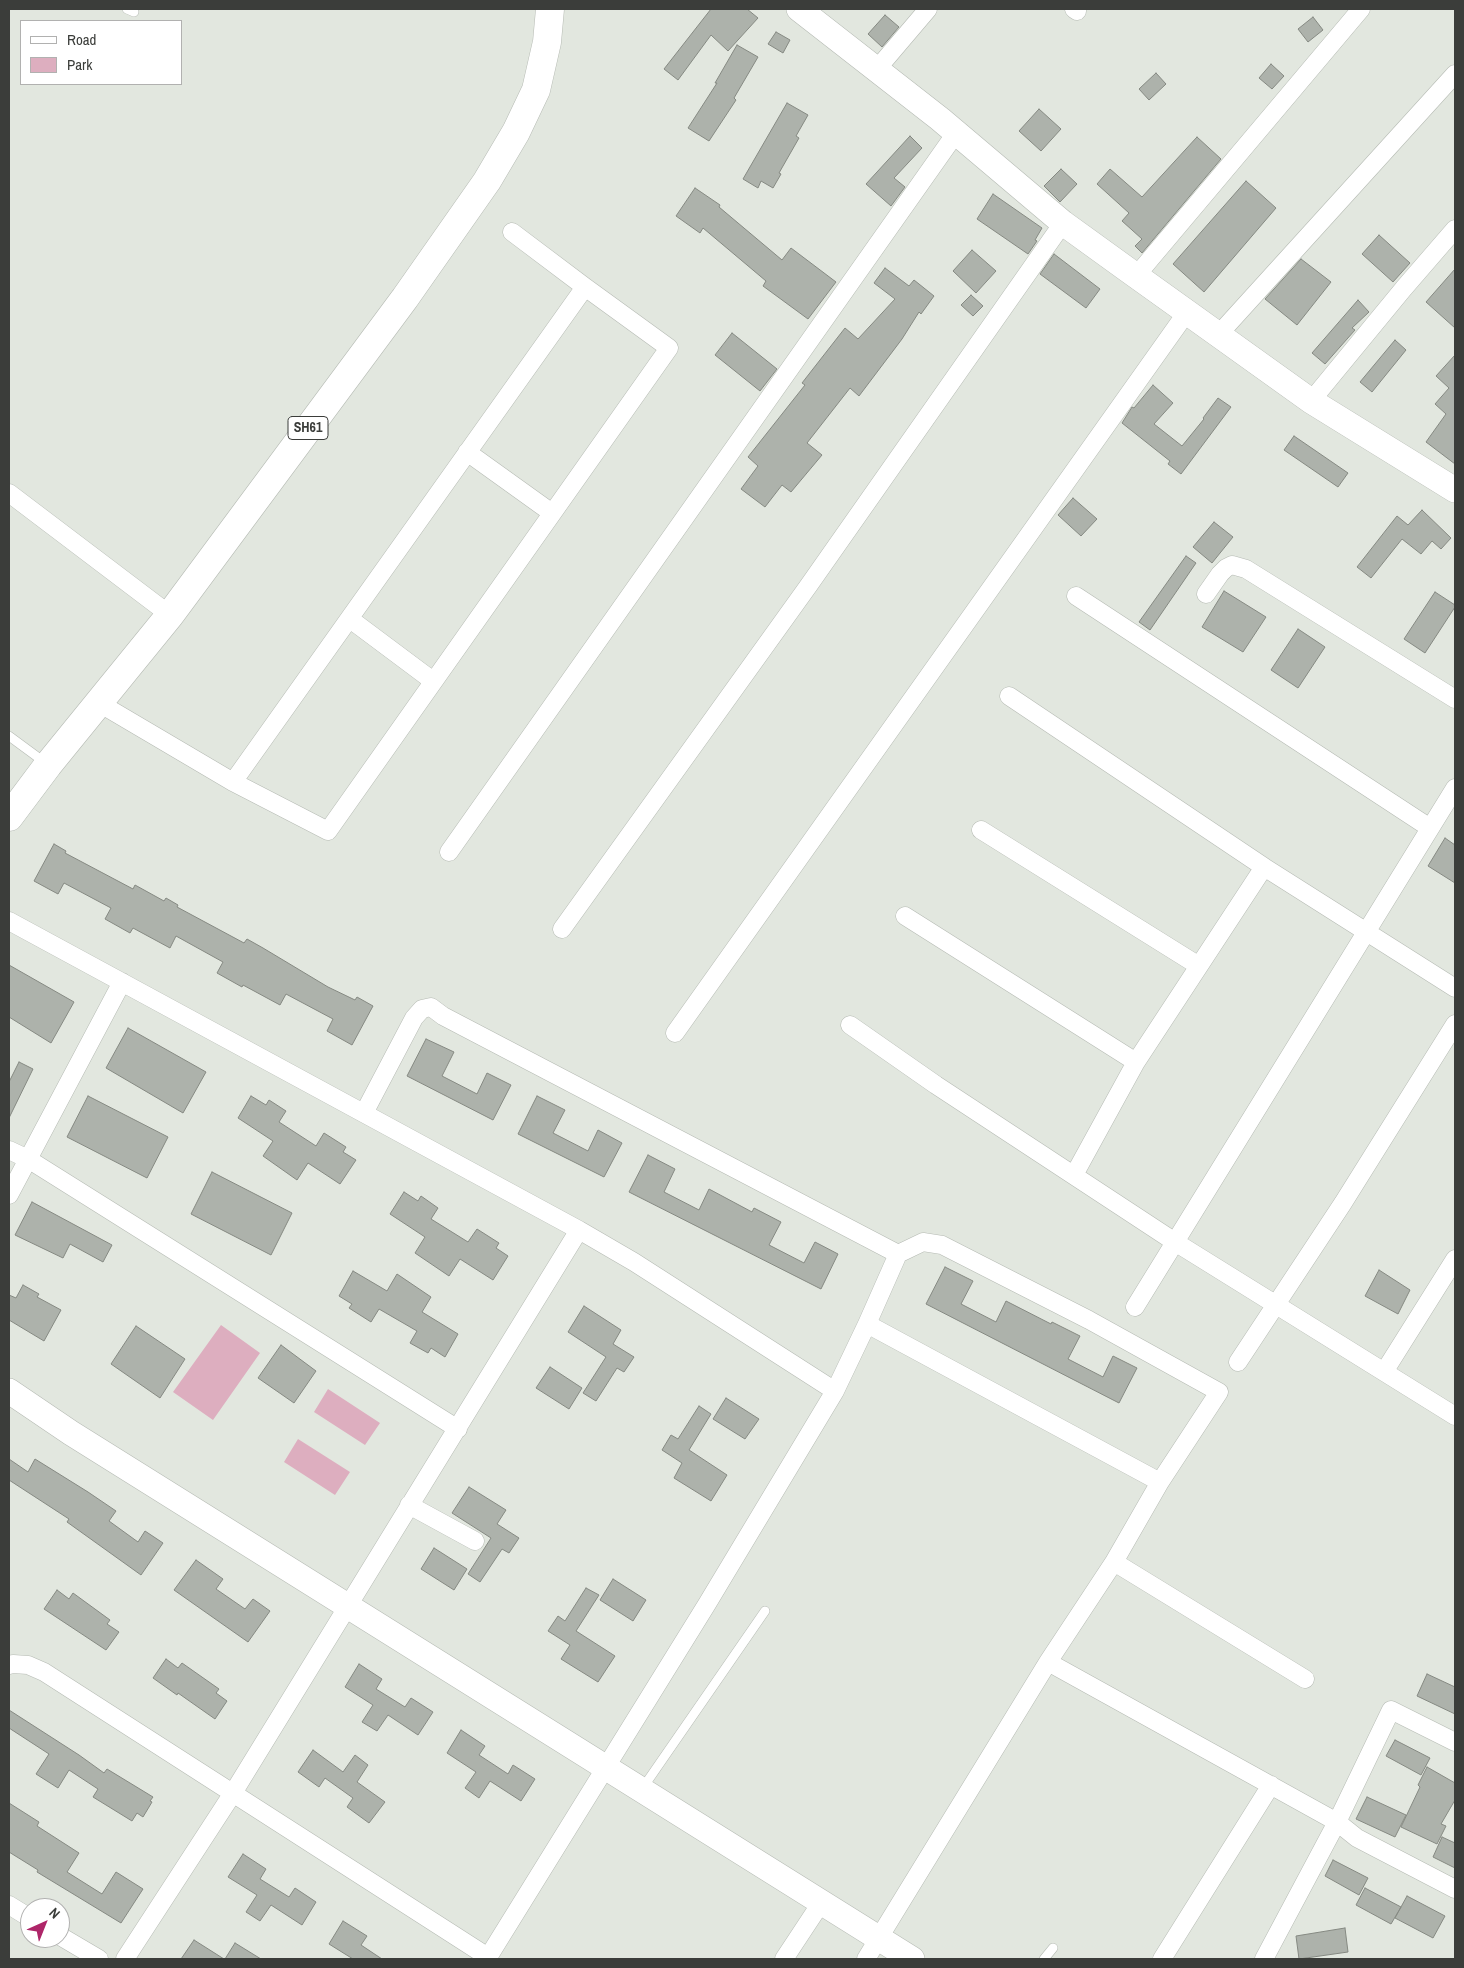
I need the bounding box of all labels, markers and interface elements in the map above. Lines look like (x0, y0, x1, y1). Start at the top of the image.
legend (20, 20, 182, 85)
text: Road (67, 29, 96, 50)
text: Park (67, 54, 92, 75)
road number: SH61 (288, 416, 328, 439)
north arrow (20, 1898, 70, 1948)
text: N (45, 1904, 64, 1922)

